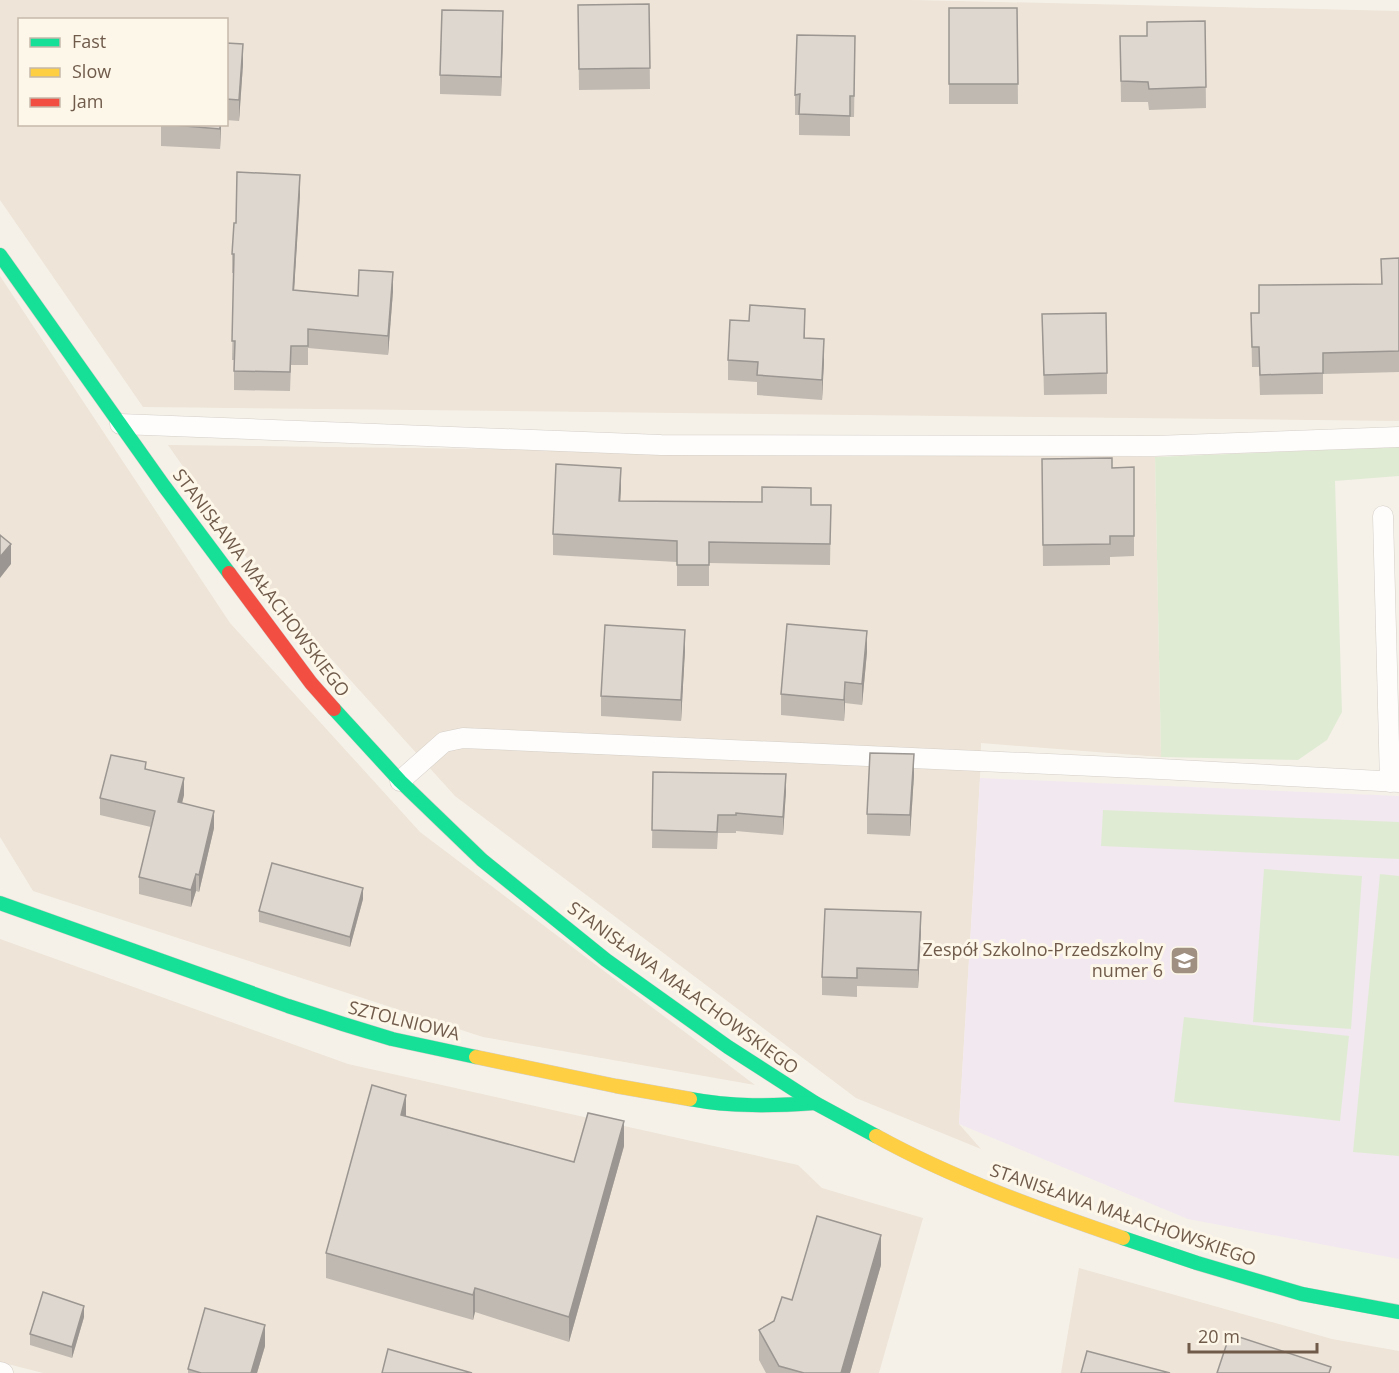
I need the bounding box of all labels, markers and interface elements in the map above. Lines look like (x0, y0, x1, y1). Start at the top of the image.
legend (18, 18, 228, 126)
text: Fast (72, 29, 106, 53)
text: Slow (72, 59, 111, 83)
text: Jam (70, 89, 104, 113)
street label: STANISŁAWA MAŁACHOWSKIEGO (168, 463, 356, 701)
street label: STANISŁAWA MAŁACHOWSKIEGO (563, 895, 804, 1079)
place label: Zespół Szkolno-Przedszkolny numer 6 (923, 937, 1164, 982)
school or university icon: Zespół Szkolno-Przedszkolny numer 6 (1168, 944, 1200, 976)
street label: SZTOLNIOWA (346, 995, 463, 1046)
street label: STANISŁAWA MAŁACHOWSKIEGO (987, 1157, 1259, 1271)
scale bar (1189, 1316, 1316, 1354)
text: 20 m (1198, 1324, 1240, 1348)

